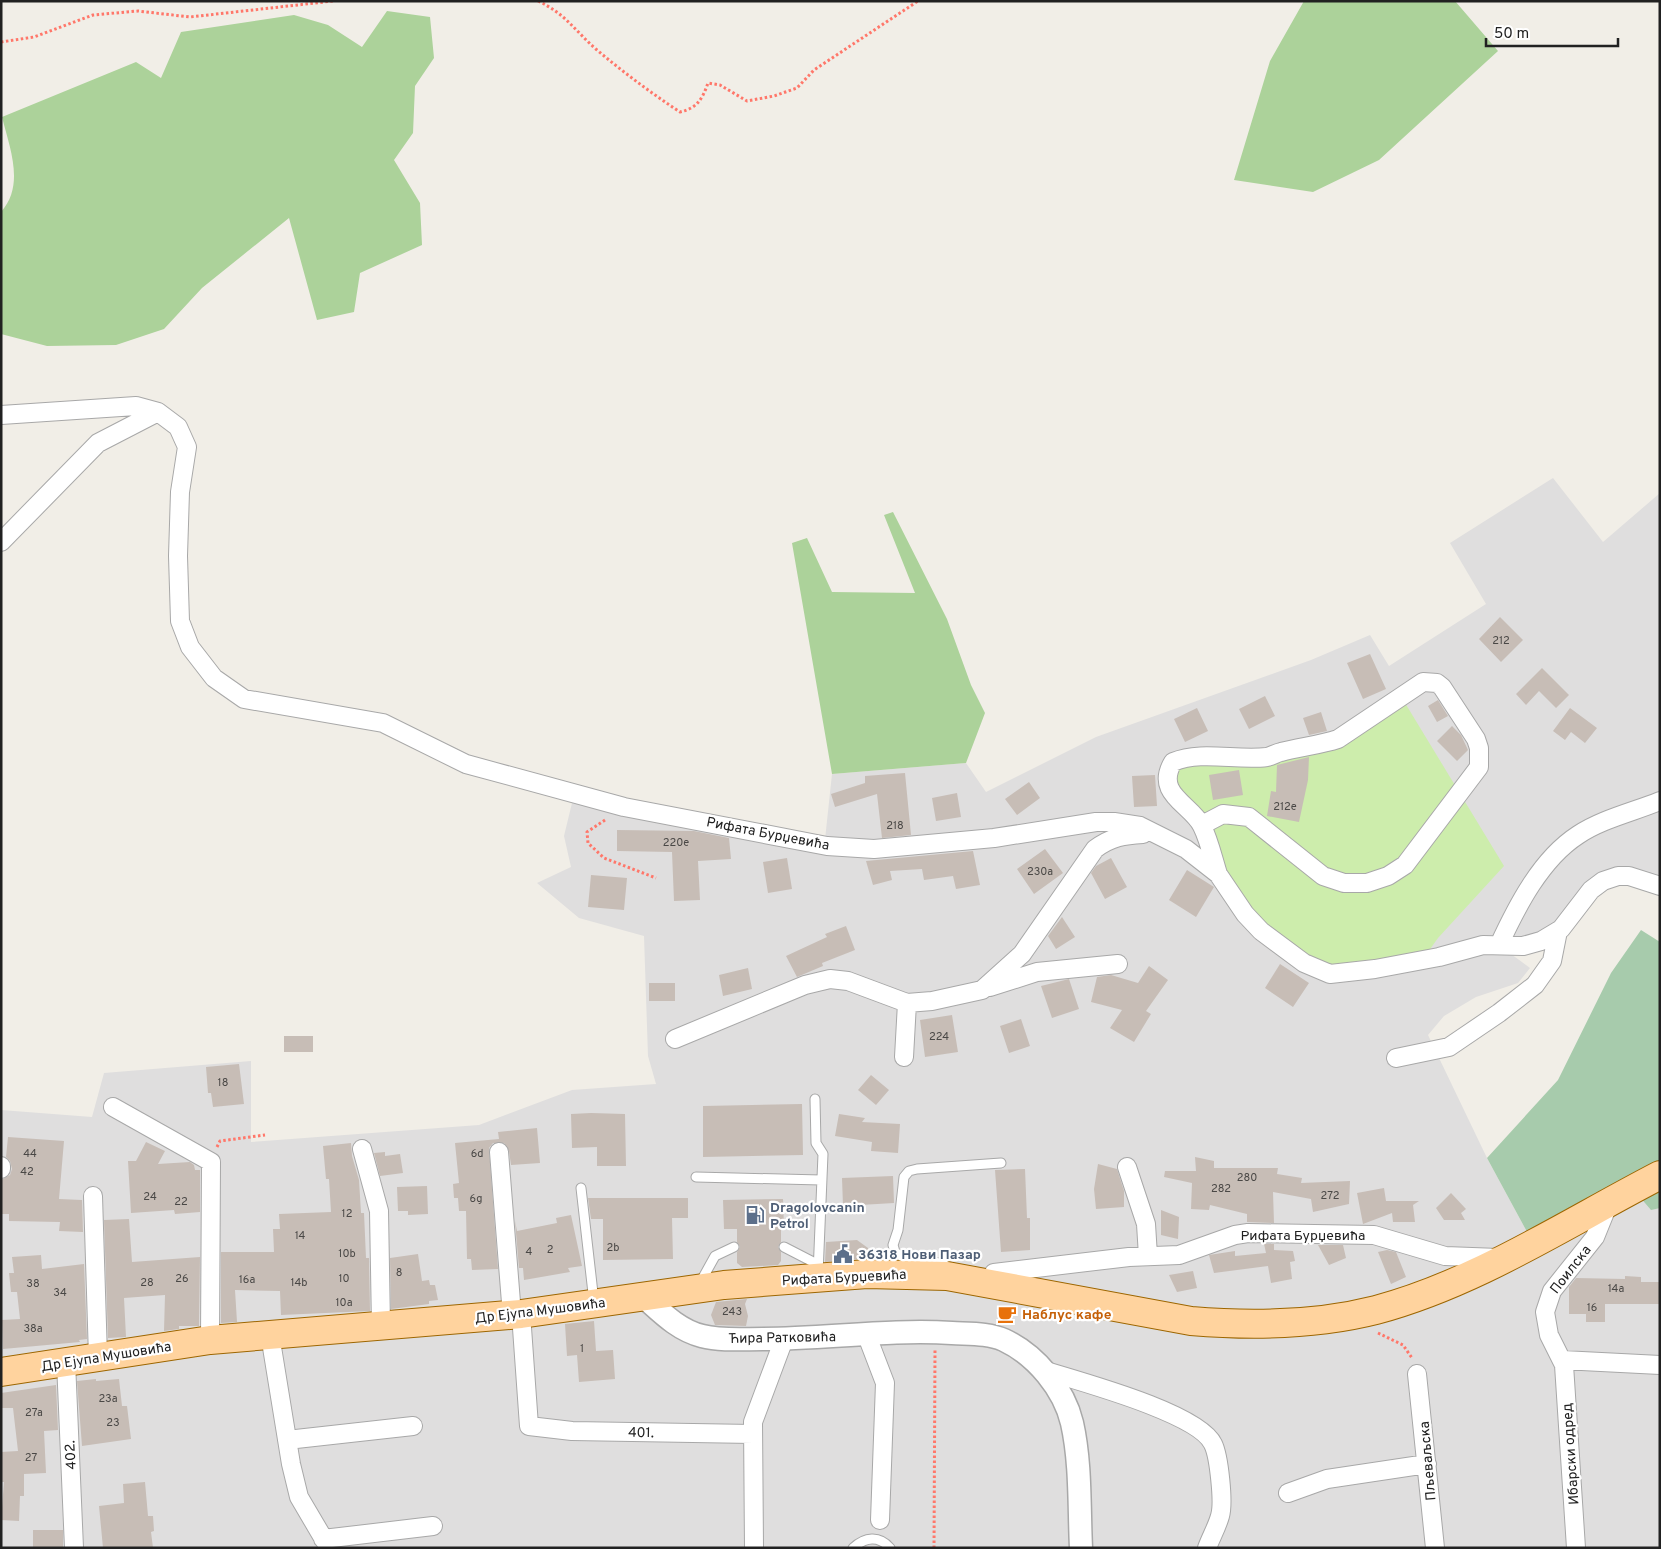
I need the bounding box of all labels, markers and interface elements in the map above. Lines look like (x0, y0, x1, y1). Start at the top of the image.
scale bar (1486, 15, 1618, 47)
text: 50 m (1494, 25, 1529, 44)
house number: 212 (1492, 634, 1510, 648)
house number: 212e (1273, 800, 1297, 814)
street label: Рифата Бурџевића (705, 814, 831, 855)
house number: 218 (886, 819, 904, 833)
house number: 220e (663, 836, 689, 850)
house number: 230a (1027, 865, 1053, 879)
house number: 224 (929, 1030, 949, 1044)
house number: 18 (218, 1076, 228, 1090)
house number: 44 (23, 1147, 37, 1161)
house number: 6d (471, 1147, 483, 1161)
house number: 42 (20, 1165, 34, 1179)
house number: 280 (1237, 1171, 1257, 1185)
house number: 282 (1211, 1182, 1231, 1196)
house number: 272 (1321, 1189, 1339, 1203)
house number: 24 (143, 1190, 157, 1204)
house number: 6g (470, 1192, 482, 1206)
house number: 22 (174, 1195, 188, 1209)
place label: Dragolovcanin Petrol (770, 1200, 865, 1233)
fuel station icon: Dragolovcanin Petrol (744, 1204, 766, 1226)
house number: 12 (342, 1207, 352, 1221)
street label: Рифата Бурџевића (1241, 1228, 1365, 1245)
house number: 14 (295, 1229, 306, 1243)
house number: 2b (607, 1241, 619, 1255)
street label: Поилска (1547, 1242, 1595, 1298)
house number: 2 (547, 1243, 553, 1257)
public building icon: 36318 Нови Пазар (832, 1243, 854, 1265)
house number: 4 (526, 1245, 533, 1259)
house number: 10b (338, 1247, 356, 1261)
place label: 36318 Нови Пазар (858, 1247, 981, 1264)
house number: 8 (396, 1266, 402, 1280)
street label: Рифата Бурџевића (781, 1267, 907, 1290)
house number: 26 (175, 1272, 189, 1286)
house number: 10 (338, 1272, 350, 1286)
house number: 16a (239, 1273, 255, 1287)
house number: 28 (140, 1276, 154, 1290)
house number: 14b (291, 1276, 307, 1290)
house number: 38 (26, 1277, 40, 1291)
house number: 14a (1608, 1282, 1624, 1296)
house number: 34 (53, 1286, 67, 1300)
street label: Др Ејупа Мушовића (474, 1295, 606, 1328)
house number: 10a (336, 1296, 353, 1310)
house number: 16 (1587, 1301, 1597, 1315)
cafe icon: Наблус кафе (996, 1303, 1018, 1325)
house number: 243 (722, 1305, 742, 1319)
place label: Наблус кафе (1022, 1307, 1112, 1324)
house number: 38a (23, 1322, 43, 1336)
street label: Ћира Ратковића (728, 1329, 836, 1348)
street label: Др Ејупа Мушовића (40, 1339, 172, 1376)
house number: 1 (580, 1342, 584, 1356)
house number: 23a (98, 1392, 118, 1406)
street label: Ибарски одред (1559, 1402, 1584, 1505)
house number: 27a (25, 1406, 43, 1420)
house number: 23 (106, 1416, 120, 1430)
street label: Пљеваљска (1417, 1420, 1440, 1501)
street label: 401. (628, 1425, 654, 1442)
street label: 402. (62, 1440, 81, 1470)
house number: 27 (25, 1451, 37, 1465)

